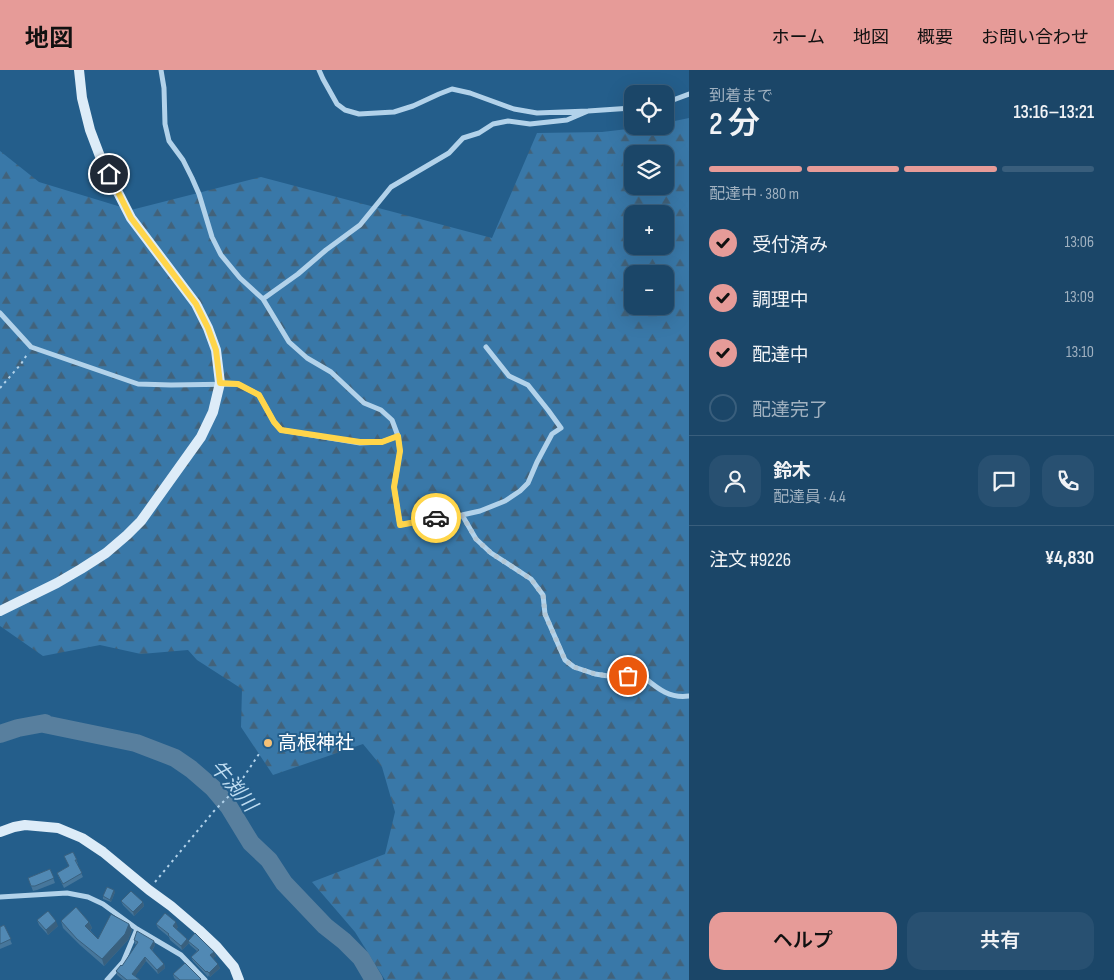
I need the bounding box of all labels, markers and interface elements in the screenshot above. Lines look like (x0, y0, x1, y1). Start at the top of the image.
text: 地図 (25, 24, 73, 53)
text: ホーム (772, 27, 825, 48)
text: 地図 (853, 27, 889, 48)
text: 概要 (917, 27, 953, 48)
text: お問い合わせ (981, 27, 1089, 48)
map controls (624, 85, 674, 315)
button: locate (624, 85, 674, 135)
text: 到着まで (709, 87, 773, 106)
text: 13:16–13:21 (1013, 101, 1094, 124)
text: 2 分 (709, 105, 760, 144)
button: layers (624, 145, 674, 195)
pin (88, 153, 130, 195)
icon: home (95, 160, 123, 188)
text: 配達中 · 380 m (709, 185, 799, 204)
button: + (624, 205, 674, 255)
icon: check (709, 229, 737, 257)
text: 13:06 (1065, 233, 1094, 252)
text: 受付済み (752, 234, 828, 257)
button: − (624, 265, 674, 315)
icon: check (709, 284, 737, 312)
text: 13:09 (1064, 288, 1094, 307)
text: 調理中 (752, 289, 809, 312)
icon: check (709, 339, 737, 367)
text: 13:10 (1066, 343, 1094, 362)
text: 配達中 (752, 344, 809, 367)
text: 配達完了 (752, 399, 828, 422)
button: person (709, 455, 761, 507)
button: chat (978, 455, 1030, 507)
button: phone (1042, 455, 1094, 507)
text: 鈴木 (773, 460, 811, 483)
text: 配達員 · 4.4 (773, 488, 846, 507)
courier (411, 493, 461, 543)
icon: car (422, 504, 450, 532)
text: ¥4,830 (1045, 547, 1094, 570)
text: 注文 #9226 (709, 549, 791, 572)
pin (607, 655, 649, 697)
icon: bag (614, 662, 642, 690)
place label: 高根神社 (278, 732, 354, 755)
marker: 高根神社 (262, 737, 274, 749)
water label: 牛渕川 (205, 755, 263, 818)
button: ヘルプ (709, 912, 897, 970)
button: 共有 (907, 912, 1094, 970)

